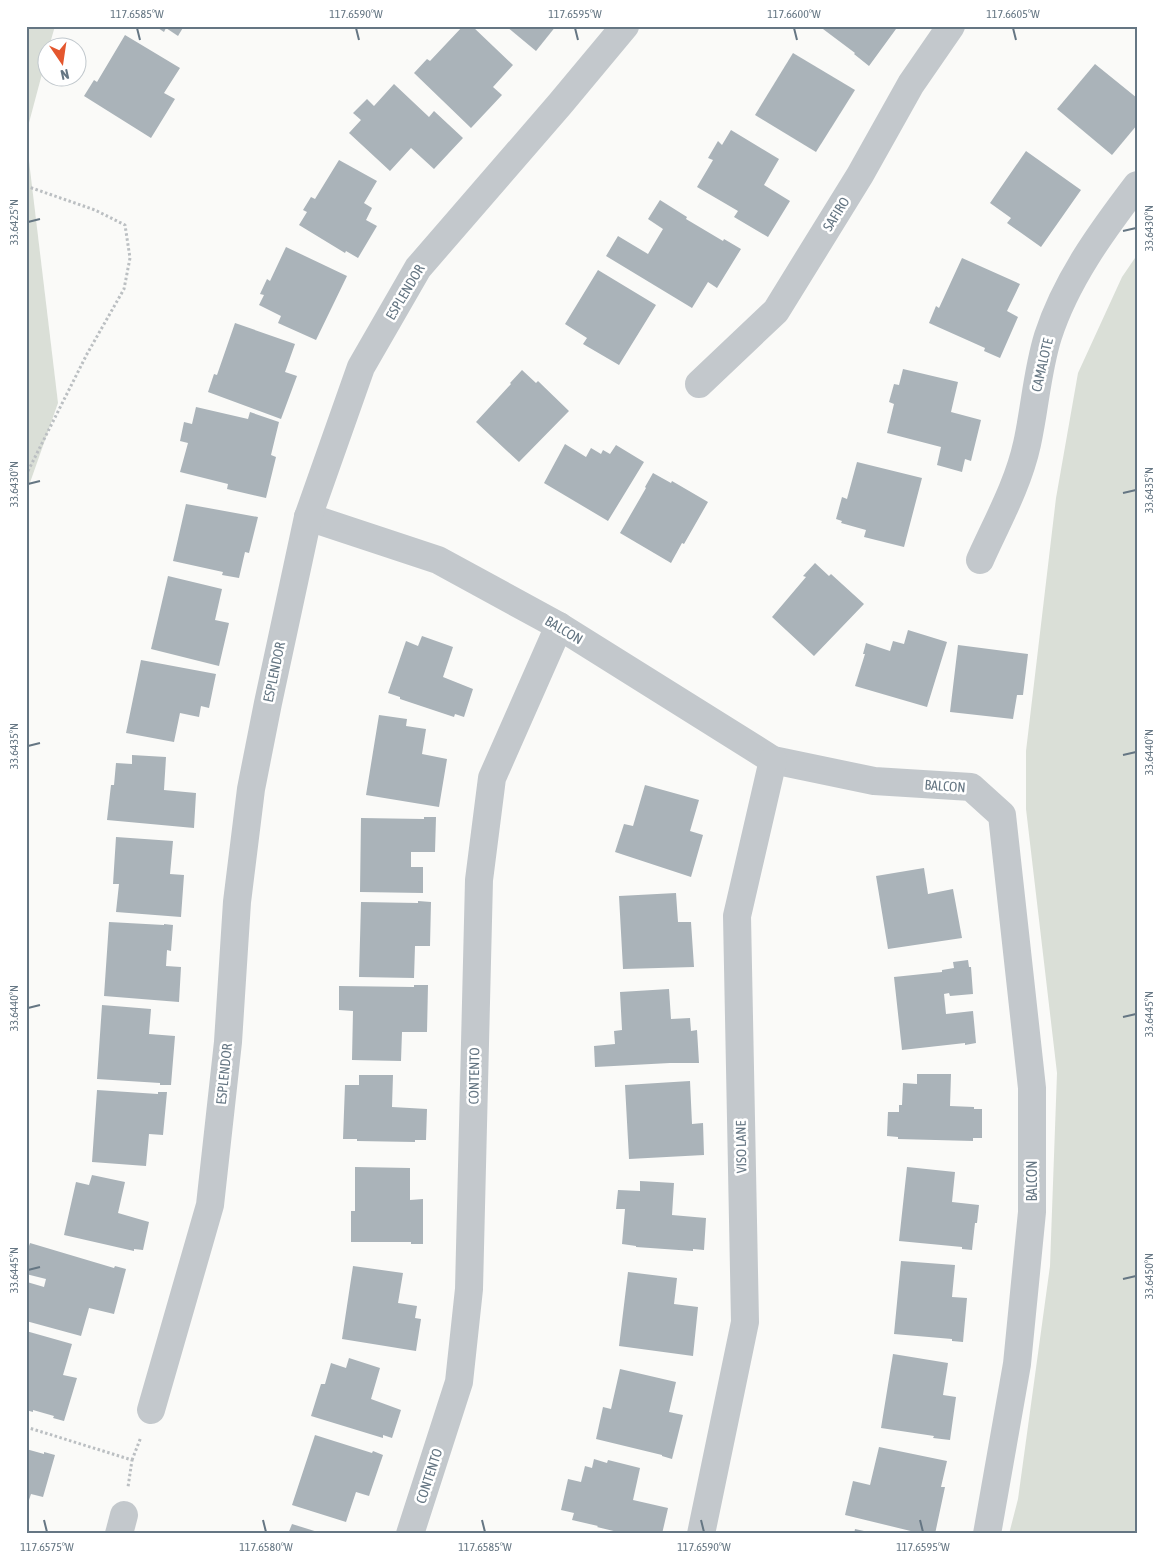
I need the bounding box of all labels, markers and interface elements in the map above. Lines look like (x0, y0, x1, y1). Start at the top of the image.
text: 117.6585°W (110, 7, 164, 21)
text: 117.6590°W (329, 7, 383, 21)
text: 117.6595°W (548, 7, 602, 21)
text: 117.6600°W (767, 7, 821, 21)
text: 117.6605°W (986, 7, 1040, 21)
north arrow (38, 38, 88, 88)
text: N (59, 66, 71, 83)
street label: SAFIRO (819, 194, 853, 234)
text: 33.6425°N (7, 199, 21, 245)
text: 33.6430°N (1142, 205, 1156, 251)
street label: ESPLENDOR (382, 262, 428, 322)
street label: CAMALOTE (1028, 337, 1056, 393)
text: 33.6430°N (7, 461, 21, 507)
text: 33.6435°N (1142, 467, 1156, 513)
street label: BALCON (542, 613, 586, 647)
street label: ESPLENDOR (260, 640, 288, 704)
text: 33.6435°N (7, 723, 21, 769)
text: 33.6440°N (1142, 729, 1156, 775)
street label: BALCON (924, 777, 966, 795)
text: 33.6440°N (7, 985, 21, 1031)
text: 33.6445°N (1142, 991, 1156, 1037)
street label: ESPLENDOR (213, 1043, 235, 1105)
street label: CONTENTO (466, 1047, 482, 1105)
street label: VISO LANE (733, 1120, 749, 1174)
street label: BALCON (1024, 1160, 1040, 1202)
text: 33.6445°N (7, 1247, 21, 1293)
text: 33.6450°N (1142, 1253, 1156, 1299)
street label: CONTENTO (413, 1446, 445, 1506)
text: 117.6575°W (20, 1540, 74, 1554)
text: 117.6580°W (239, 1540, 293, 1554)
text: 117.6585°W (458, 1540, 512, 1554)
text: 117.6590°W (677, 1540, 731, 1554)
text: 117.6595°W (896, 1540, 950, 1554)

